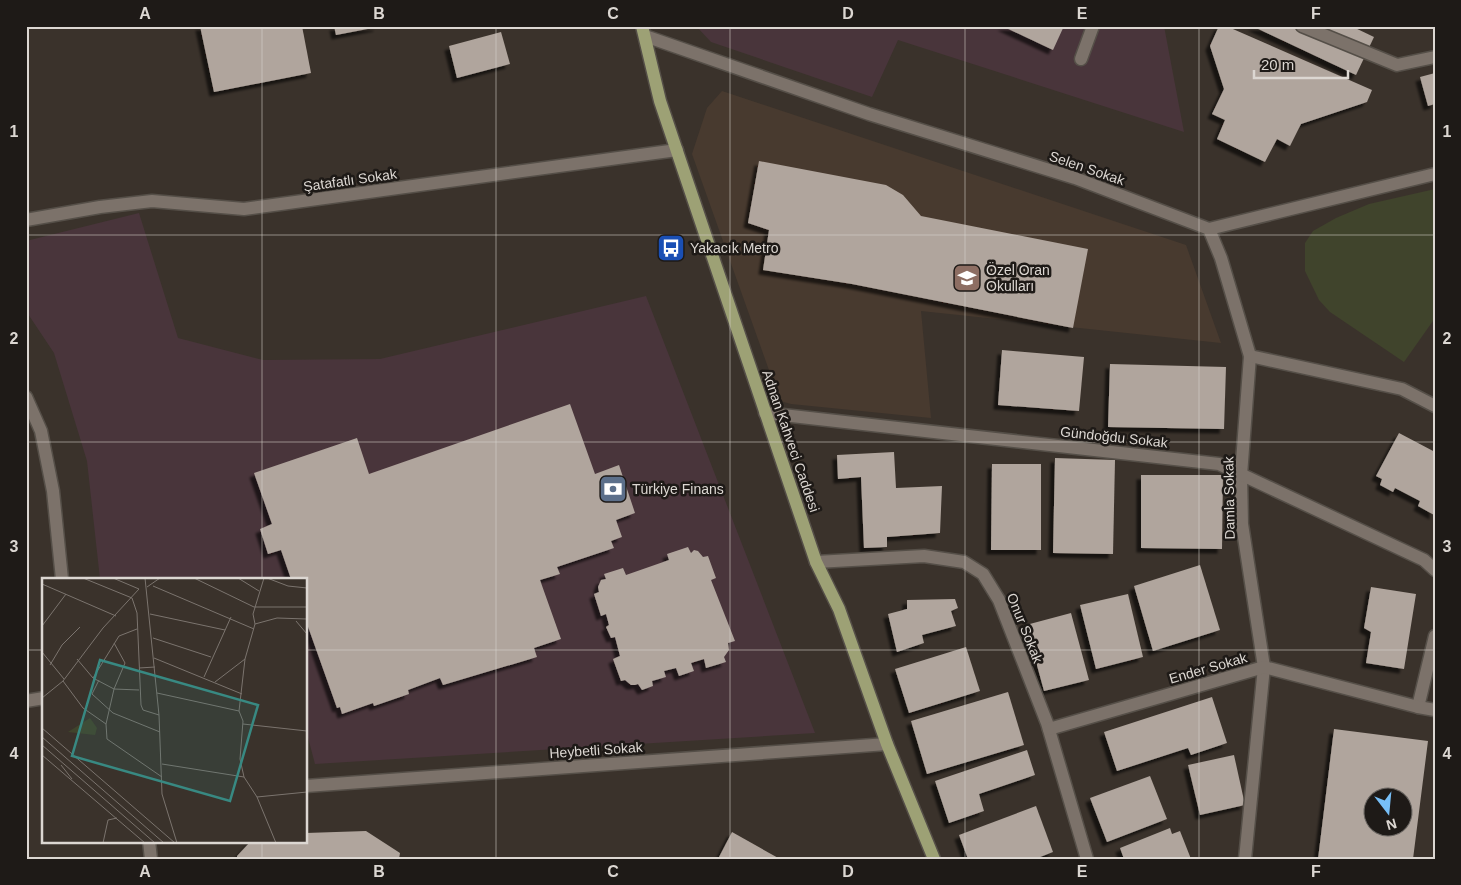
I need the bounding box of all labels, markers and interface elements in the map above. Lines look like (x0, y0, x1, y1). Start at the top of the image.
text: A (139, 5, 151, 22)
text: B (373, 5, 385, 22)
text: C (607, 5, 619, 22)
text: D (842, 5, 854, 22)
text: E (1077, 5, 1088, 22)
text: F (1311, 5, 1321, 22)
scale bar (1254, 48, 1347, 80)
text: 20 m (1261, 56, 1294, 73)
text: 1 (10, 123, 19, 140)
text: 1 (1443, 123, 1452, 140)
street label: Selen Sokak (1047, 148, 1128, 189)
street label: Şatafatlı Sokak (302, 165, 399, 194)
bus stop icon: Yakacık Metro (656, 233, 686, 263)
place label: Yakacık Metro (690, 240, 779, 256)
place label: Özel Oran Okulları (986, 261, 1050, 294)
school or university icon: Özel Oran Okulları (952, 263, 982, 293)
text: 2 (10, 330, 19, 347)
text: 2 (1443, 330, 1452, 347)
street label: Adnan Kahveci Caddesi (759, 368, 823, 514)
street label: Gündoğdu Sokak (1059, 423, 1170, 451)
street label: Damla Sokak (1220, 455, 1238, 540)
bank icon: Türkiye Finans (598, 474, 628, 504)
place label: Türkiye Finans (632, 481, 724, 497)
text: 3 (10, 538, 19, 555)
text: 3 (1443, 538, 1452, 555)
inset map (42, 578, 308, 842)
street label: Onur Sokak (1004, 591, 1047, 666)
street label: Ender Sokak (1167, 649, 1250, 687)
street label: Heybetli Sokak (549, 739, 644, 761)
text: 4 (10, 745, 19, 762)
text: 4 (1443, 745, 1452, 762)
north arrow (1364, 788, 1414, 838)
text: N (1385, 815, 1399, 834)
text: A (139, 863, 151, 880)
text: B (373, 863, 385, 880)
text: C (607, 863, 619, 880)
text: D (842, 863, 854, 880)
text: E (1077, 863, 1088, 880)
text: F (1311, 863, 1321, 880)

